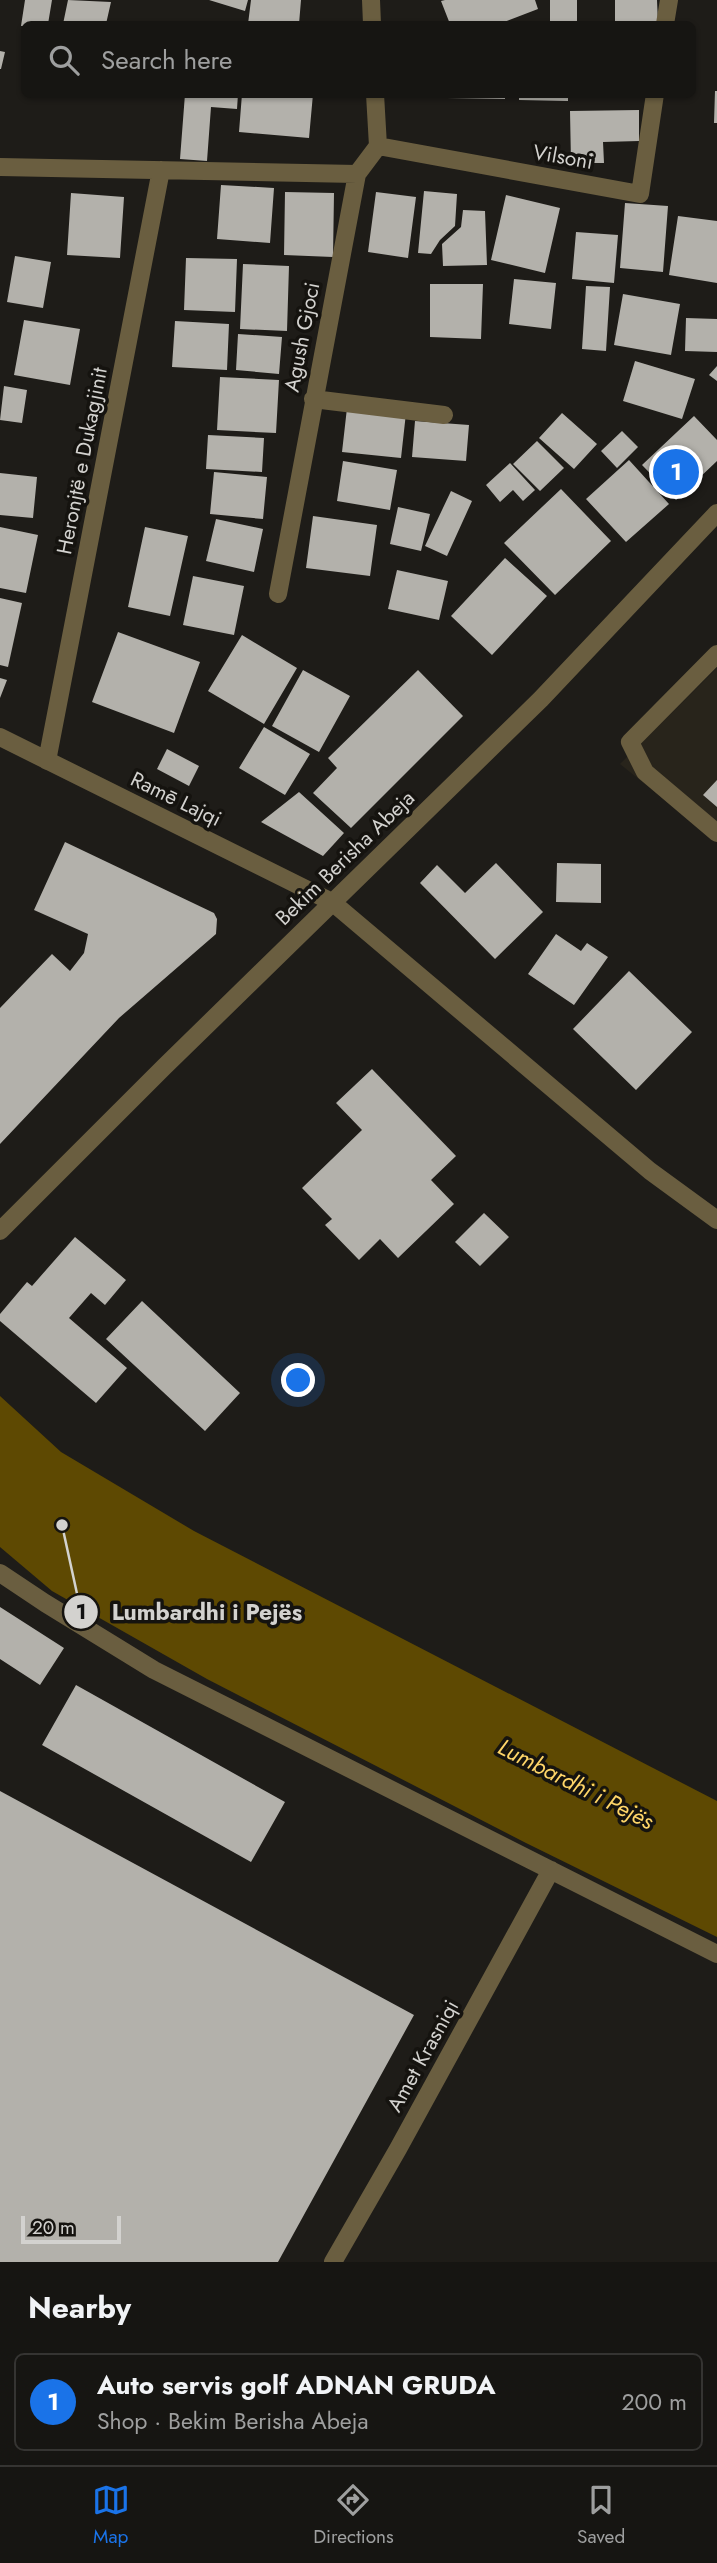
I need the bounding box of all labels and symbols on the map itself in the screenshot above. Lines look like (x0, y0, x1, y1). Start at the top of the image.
street label: Vilsoni (531, 137, 595, 177)
street label: Agush Gjoci (277, 280, 327, 394)
street label: Heronjtë e Dukagjinit (49, 365, 115, 557)
pin: 1 (653, 446, 699, 498)
street label: Ramē Lajqi (126, 764, 226, 834)
street label: Bekim Berisha Abeja (269, 784, 421, 932)
your location (281, 1363, 315, 1397)
callout: Lumbardhi i Pejës (63, 1590, 317, 1634)
text: Lumbardhi i Pejës (112, 1595, 302, 1629)
text: 1 (76, 1597, 86, 1627)
water label: Lumbardhi i Pejës (492, 1730, 661, 1838)
street label: Amet Krasniqi (380, 1995, 466, 2117)
scale bar (21, 2213, 121, 2245)

